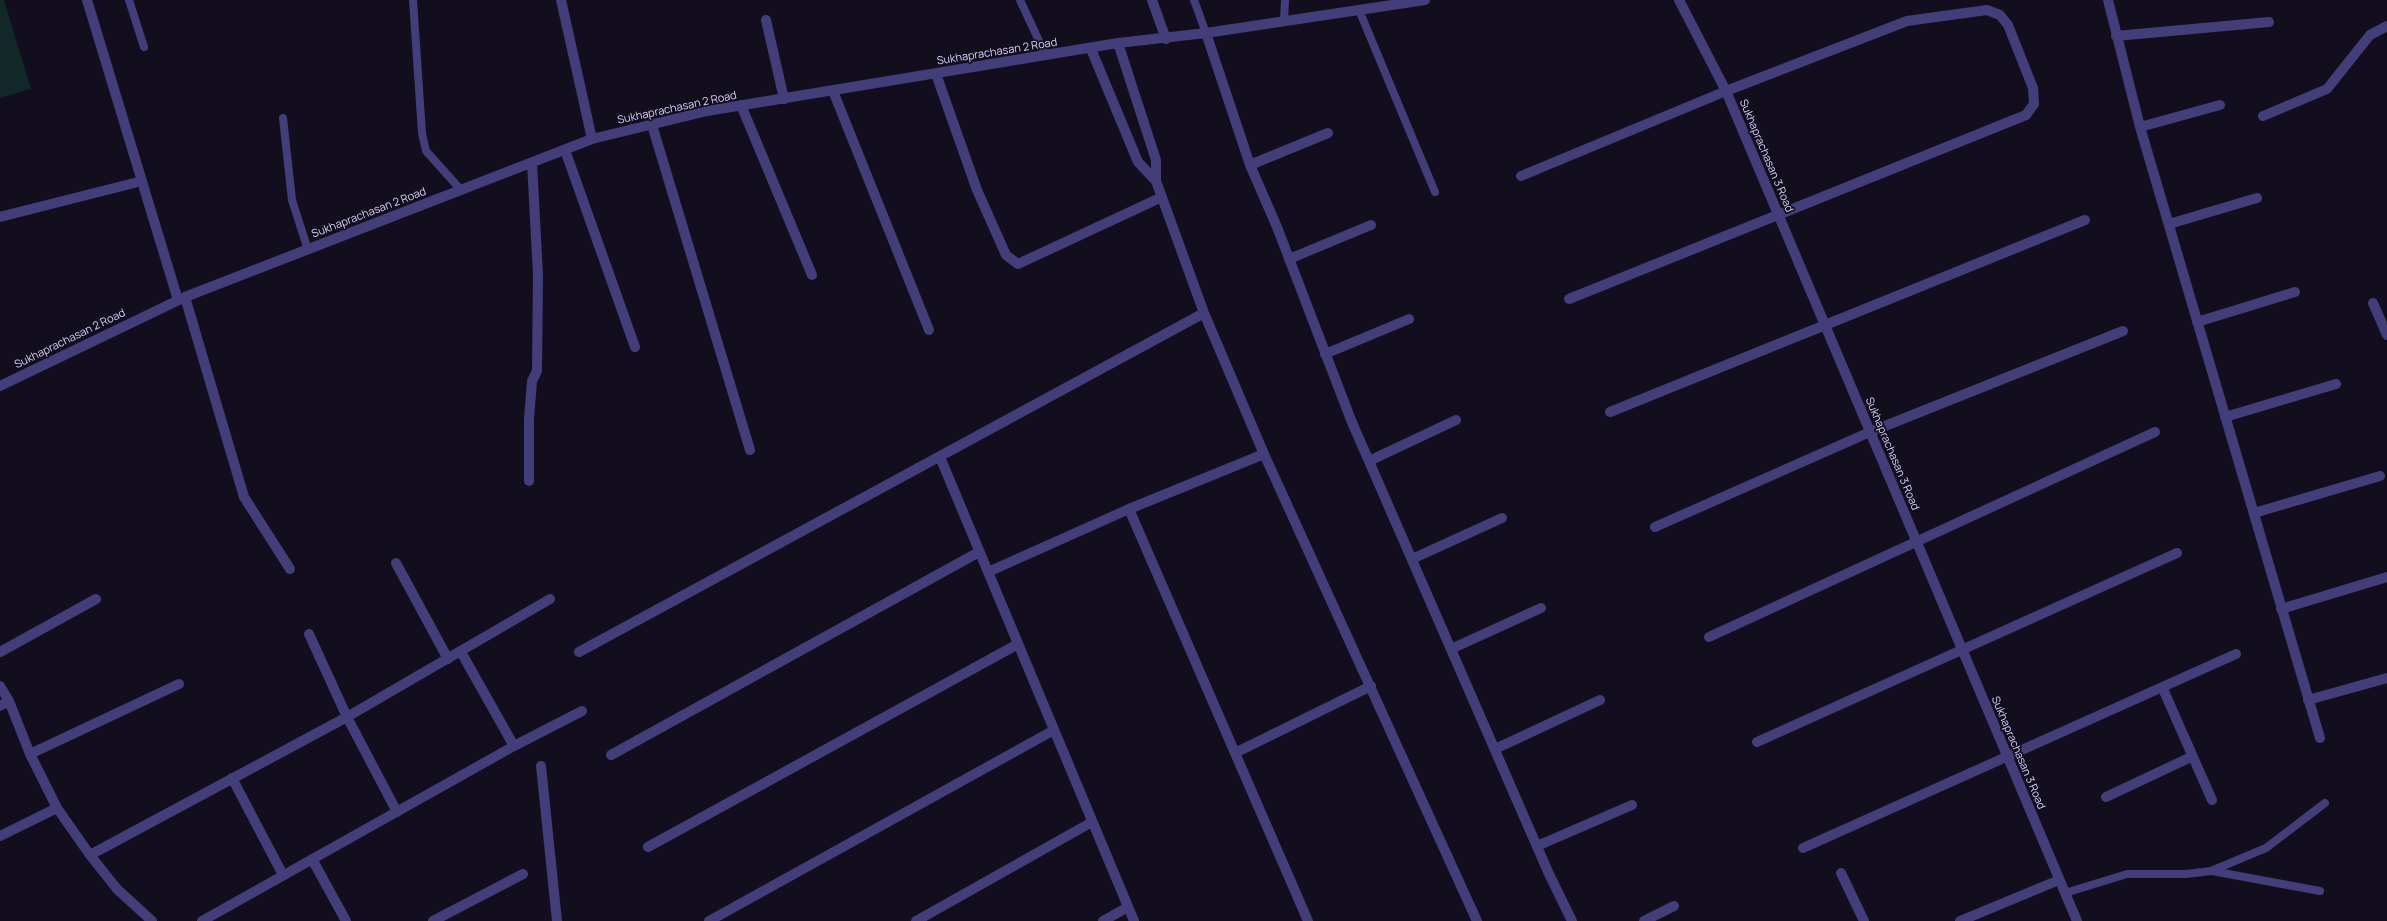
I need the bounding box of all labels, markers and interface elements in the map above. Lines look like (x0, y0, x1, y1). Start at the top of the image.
street label: Sukhaprachasan 2 Road (936, 36, 1058, 68)
street label: Sukhaprachasan 2 Road (616, 89, 738, 127)
street label: Sukhaprachasan 3 Road (1736, 98, 1796, 214)
street label: Sukhaprachasan 2 Road (310, 185, 428, 241)
street label: Sukhaprachasan 2 Road (12, 306, 128, 372)
street label: Sukhaprachasan 3 Road (1862, 396, 1922, 512)
street label: Sukhaprachasan 3 Road (1988, 695, 2048, 811)

